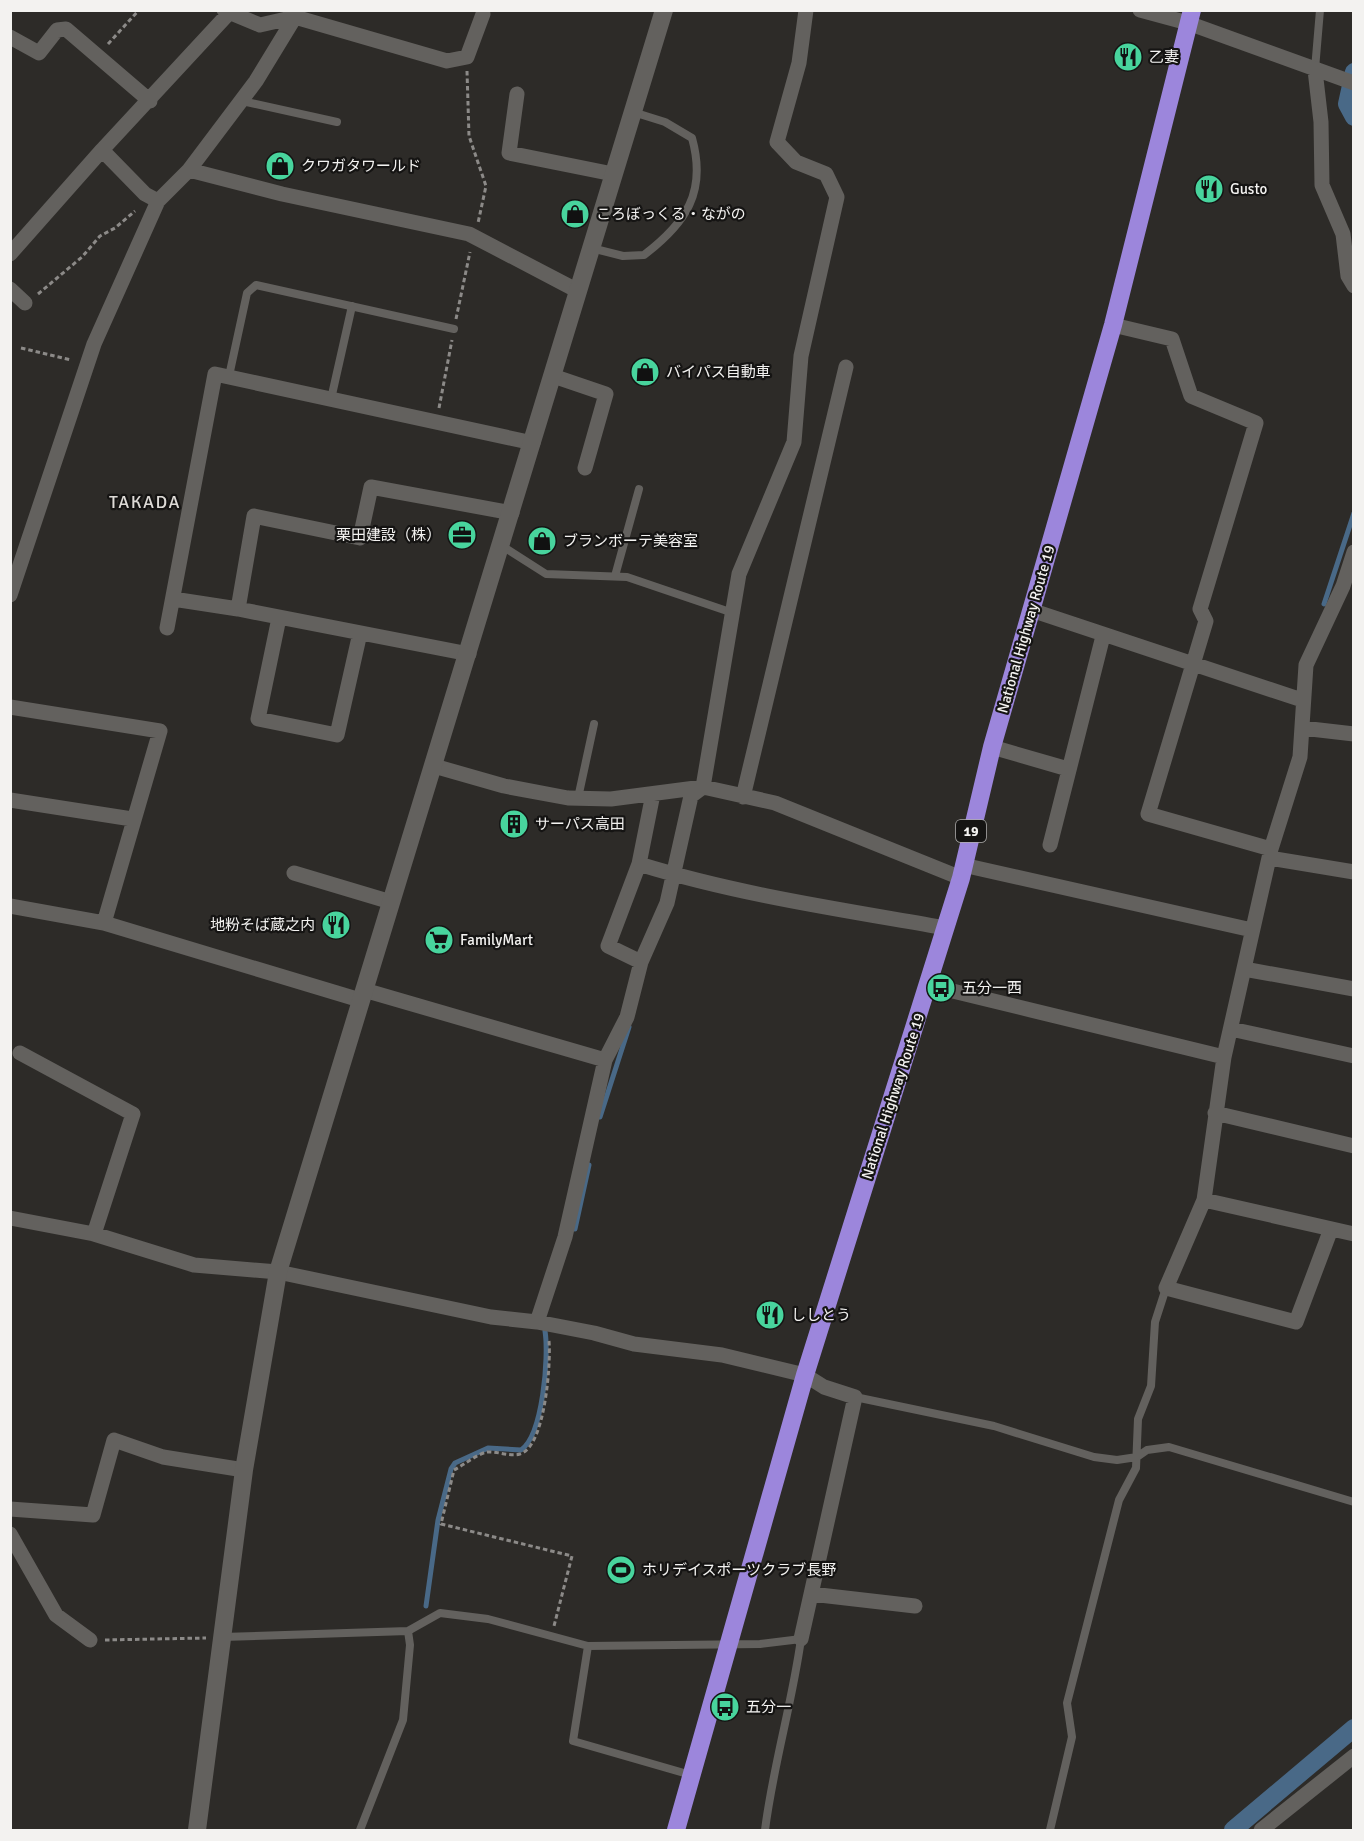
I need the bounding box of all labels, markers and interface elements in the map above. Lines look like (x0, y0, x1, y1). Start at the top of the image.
restaurant icon: 乙妻 (1112, 41, 1144, 73)
place label: 乙妻 (1149, 48, 1179, 66)
shop icon: クワガタワールド (264, 150, 296, 182)
place label: クワガタワールド (301, 157, 421, 175)
restaurant icon: Gusto (1193, 173, 1225, 205)
place label: Gusto (1230, 180, 1268, 198)
shop icon: ころぼっくる・ながの (559, 198, 591, 230)
place label: ころぼっくる・ながの (596, 205, 746, 223)
shop icon: バイパス自動車 (629, 356, 661, 388)
place label: バイパス自動車 (666, 363, 771, 381)
district label: TAKADA (109, 491, 181, 513)
office icon: 栗田建設（株） (446, 519, 478, 551)
shop icon: ブランボーテ美容室 (526, 525, 558, 557)
place label: 栗田建設（株） (336, 526, 441, 544)
place label: ブランボーテ美容室 (563, 532, 698, 550)
street label: National Highway Route 19 (993, 543, 1059, 715)
building icon: サーパス高田 (498, 808, 530, 840)
place label: サーパス高田 (535, 815, 625, 833)
road number: 19 (956, 820, 986, 842)
restaurant icon: 地粉そば蔵之内 (320, 909, 352, 941)
place label: 地粉そば蔵之内 (210, 916, 315, 934)
supermarket icon: FamilyMart (423, 924, 455, 956)
place label: FamilyMart (460, 931, 533, 949)
bus stop icon: 五分一西 (925, 972, 957, 1004)
place label: 五分一西 (962, 979, 1022, 997)
street label: National Highway Route 19 (858, 1011, 928, 1181)
restaurant icon: ししとう (754, 1299, 786, 1331)
place label: ししとう (791, 1306, 851, 1324)
sports icon: ホリデイスポーツクラブ長野 (605, 1554, 637, 1586)
place label: ホリデイスポーツクラブ長野 (642, 1561, 836, 1579)
bus stop icon: 五分一 (709, 1691, 741, 1723)
place label: 五分一 (746, 1698, 791, 1716)

